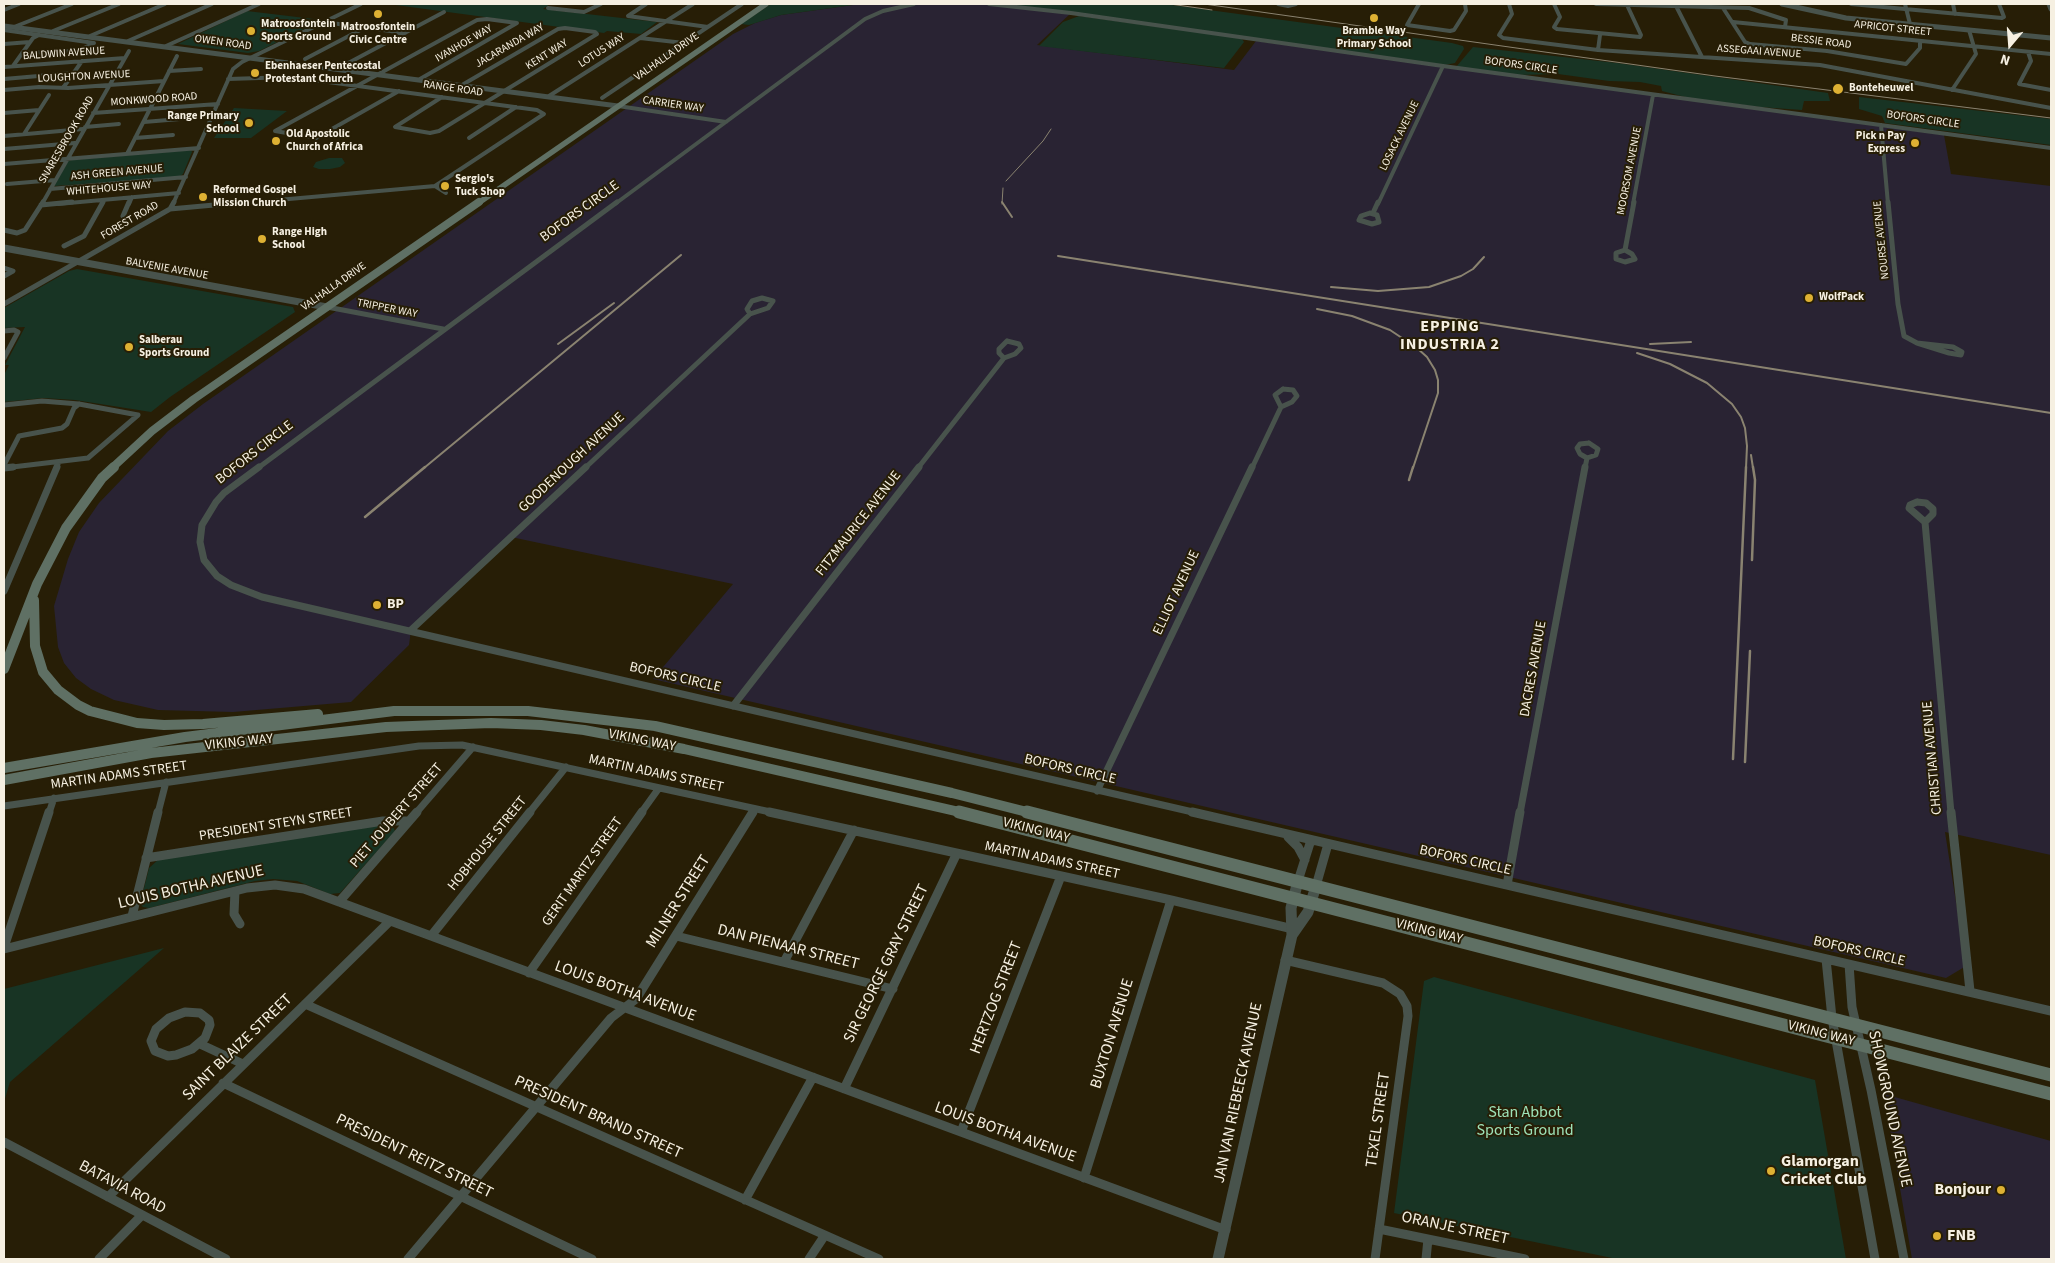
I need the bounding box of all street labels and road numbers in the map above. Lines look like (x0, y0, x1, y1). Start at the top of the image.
street label: APRICOT STREET (1854, 18, 1932, 40)
street label: JACARANDA WAY (473, 21, 547, 71)
street label: IVANHOE WAY (433, 22, 495, 66)
street label: VALHALLA DRIVE (632, 30, 702, 84)
street label: LOTUS WAY (576, 31, 628, 71)
street label: OWEN ROAD (194, 32, 252, 54)
street label: BESSIE ROAD (1790, 32, 1852, 52)
street label: KENT WAY (524, 37, 570, 73)
street label: ASSEGAAI AVENUE (1716, 42, 1802, 62)
street label: BALDWIN AVENUE (22, 45, 106, 63)
street label: BOFORS CIRCLE (1484, 54, 1558, 78)
street label: LOUGHTON AVENUE (37, 68, 131, 86)
street label: RANGE ROAD (422, 78, 484, 100)
street label: MONKWOOD ROAD (110, 90, 198, 110)
street label: SNARESBROOK ROAD (37, 94, 97, 186)
street label: CARRIER WAY (642, 94, 704, 116)
street label: LOSACK AVENUE (1377, 99, 1423, 173)
street label: BOFORS CIRCLE (1886, 108, 1960, 132)
street label: MOORSOM AVENUE (1615, 126, 1645, 216)
street label: ASH GREEN AVENUE (70, 162, 164, 184)
street label: BOFORS CIRCLE (537, 178, 623, 246)
street label: WHITEHOUSE WAY (66, 179, 152, 199)
street label: FOREST ROAD (99, 199, 161, 243)
street label: NOURSE AVENUE (1871, 200, 1893, 280)
street label: BALVENIE AVENUE (125, 255, 209, 283)
street label: VALHALLA DRIVE (299, 260, 369, 314)
street label: TRIPPER WAY (356, 297, 418, 321)
street label: GOODENOUGH AVENUE (516, 410, 628, 516)
street label: BOFORS CIRCLE (213, 418, 297, 488)
street label: FITZMAURICE AVENUE (813, 468, 905, 580)
street label: ELLIOT AVENUE (1150, 548, 1204, 638)
street label: DACRES AVENUE (1517, 620, 1551, 718)
street label: BOFORS CIRCLE (628, 659, 722, 697)
street label: CHRISTIAN AVENUE (1920, 700, 1946, 816)
street label: VIKING WAY (607, 726, 677, 756)
street label: VIKING WAY (204, 731, 274, 755)
street label: MARTIN ADAMS STREET (587, 751, 725, 797)
street label: BOFORS CIRCLE (1023, 751, 1117, 789)
street label: MARTIN ADAMS STREET (50, 758, 188, 794)
street label: PIET JOUBERT STREET (347, 760, 447, 872)
street label: HOBHOUSE STREET (445, 793, 531, 895)
street label: PRESIDENT STEYN STREET (198, 805, 354, 845)
street label: GERIT MARITZ STREET (539, 814, 627, 930)
street label: VIKING WAY (1001, 815, 1071, 847)
street label: MARTIN ADAMS STREET (983, 838, 1121, 884)
street label: BOFORS CIRCLE (1418, 842, 1512, 880)
street label: MILNER STREET (643, 852, 715, 952)
street label: LOUIS BOTHA AVENUE (116, 862, 266, 914)
street label: SIR GEORGE GRAY STREET (840, 882, 934, 1046)
street label: VIKING WAY (1394, 916, 1464, 948)
street label: DAN PIENAAR STREET (715, 921, 861, 975)
street label: BOFORS CIRCLE (1812, 933, 1906, 971)
street label: HERTZOG STREET (967, 939, 1027, 1057)
street label: LOUIS BOTHA AVENUE (552, 957, 698, 1027)
street label: BUXTON AVENUE (1087, 977, 1139, 1091)
street label: SAINT BLAIZE STREET (179, 991, 297, 1105)
street label: JAN VAN RIEBEECK AVENUE (1210, 1001, 1268, 1185)
street label: VIKING WAY (1786, 1018, 1856, 1050)
street label: SHOWGROUND AVENUE (1863, 1029, 1915, 1189)
street label: TEXEL STREET (1363, 1071, 1395, 1169)
street label: PRESIDENT BRAND STREET (511, 1072, 685, 1164)
street label: LOUIS BOTHA AVENUE (932, 1098, 1078, 1168)
street label: PRESIDENT REITZ STREET (332, 1111, 496, 1203)
street label: BATAVIA ROAD (75, 1157, 169, 1219)
street label: ORANJE STREET (1400, 1208, 1510, 1250)

